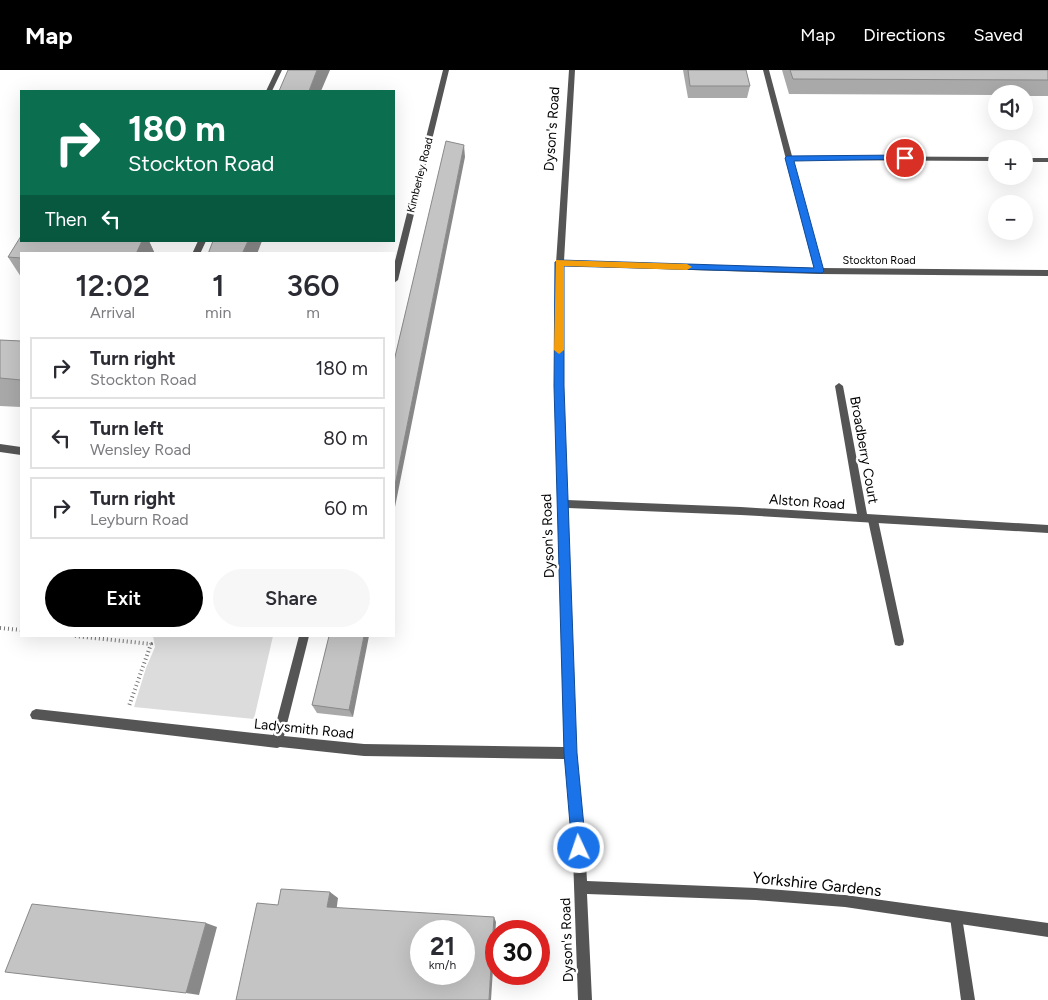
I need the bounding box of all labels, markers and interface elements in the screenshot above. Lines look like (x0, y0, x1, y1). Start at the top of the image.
text: Map (25, 21, 73, 50)
text: Map (800, 24, 835, 46)
text: Directions (863, 24, 945, 46)
text: Saved (973, 24, 1023, 46)
map controls (988, 85, 1033, 240)
button: sound (988, 85, 1033, 130)
street label: Dyson's Road (541, 86, 563, 172)
text: 180 m (128, 108, 226, 150)
icon: right (45, 110, 110, 175)
street label: Kimberley Road (404, 136, 436, 214)
pin (884, 137, 926, 179)
button: + (988, 140, 1033, 185)
icon: arrive (891, 144, 919, 172)
text: Stockton Road (128, 150, 274, 177)
button: − (988, 195, 1033, 240)
icon: left (97, 205, 125, 233)
text: Then (45, 208, 87, 231)
street label: Stockton Road (842, 254, 916, 267)
text: 12:02 (75, 267, 150, 304)
text: 1 (212, 267, 225, 304)
text: 360 (287, 267, 340, 304)
text: Arrival (90, 303, 135, 322)
text: min (205, 303, 231, 322)
text: m (306, 303, 320, 322)
text: Turn right (90, 347, 176, 370)
icon: right (47, 354, 75, 382)
text: 180 m (315, 357, 368, 380)
text: Stockton Road (90, 370, 197, 389)
street label: Broadberry Court (846, 395, 882, 505)
text: Turn left (90, 417, 164, 440)
icon: left (47, 424, 75, 452)
text: 80 m (323, 427, 368, 450)
text: Wensley Road (90, 440, 191, 459)
text: Turn right (90, 487, 176, 510)
street label: Alston Road (769, 491, 845, 513)
street label: Dyson's Road (538, 493, 558, 579)
icon: right (47, 494, 75, 522)
text: 60 m (324, 497, 368, 520)
text: Leyburn Road (90, 510, 189, 529)
button: Exit (45, 569, 203, 627)
button: Share (213, 569, 370, 627)
street label: Ladysmith Road (253, 715, 355, 743)
position arrow (552, 821, 604, 873)
street label: Yorkshire Gardens (752, 868, 882, 900)
street label: Dyson's Road (557, 897, 577, 983)
speed limit sign: 30 (485, 920, 550, 985)
text: 21 (430, 931, 455, 961)
text: km/h (429, 958, 456, 972)

